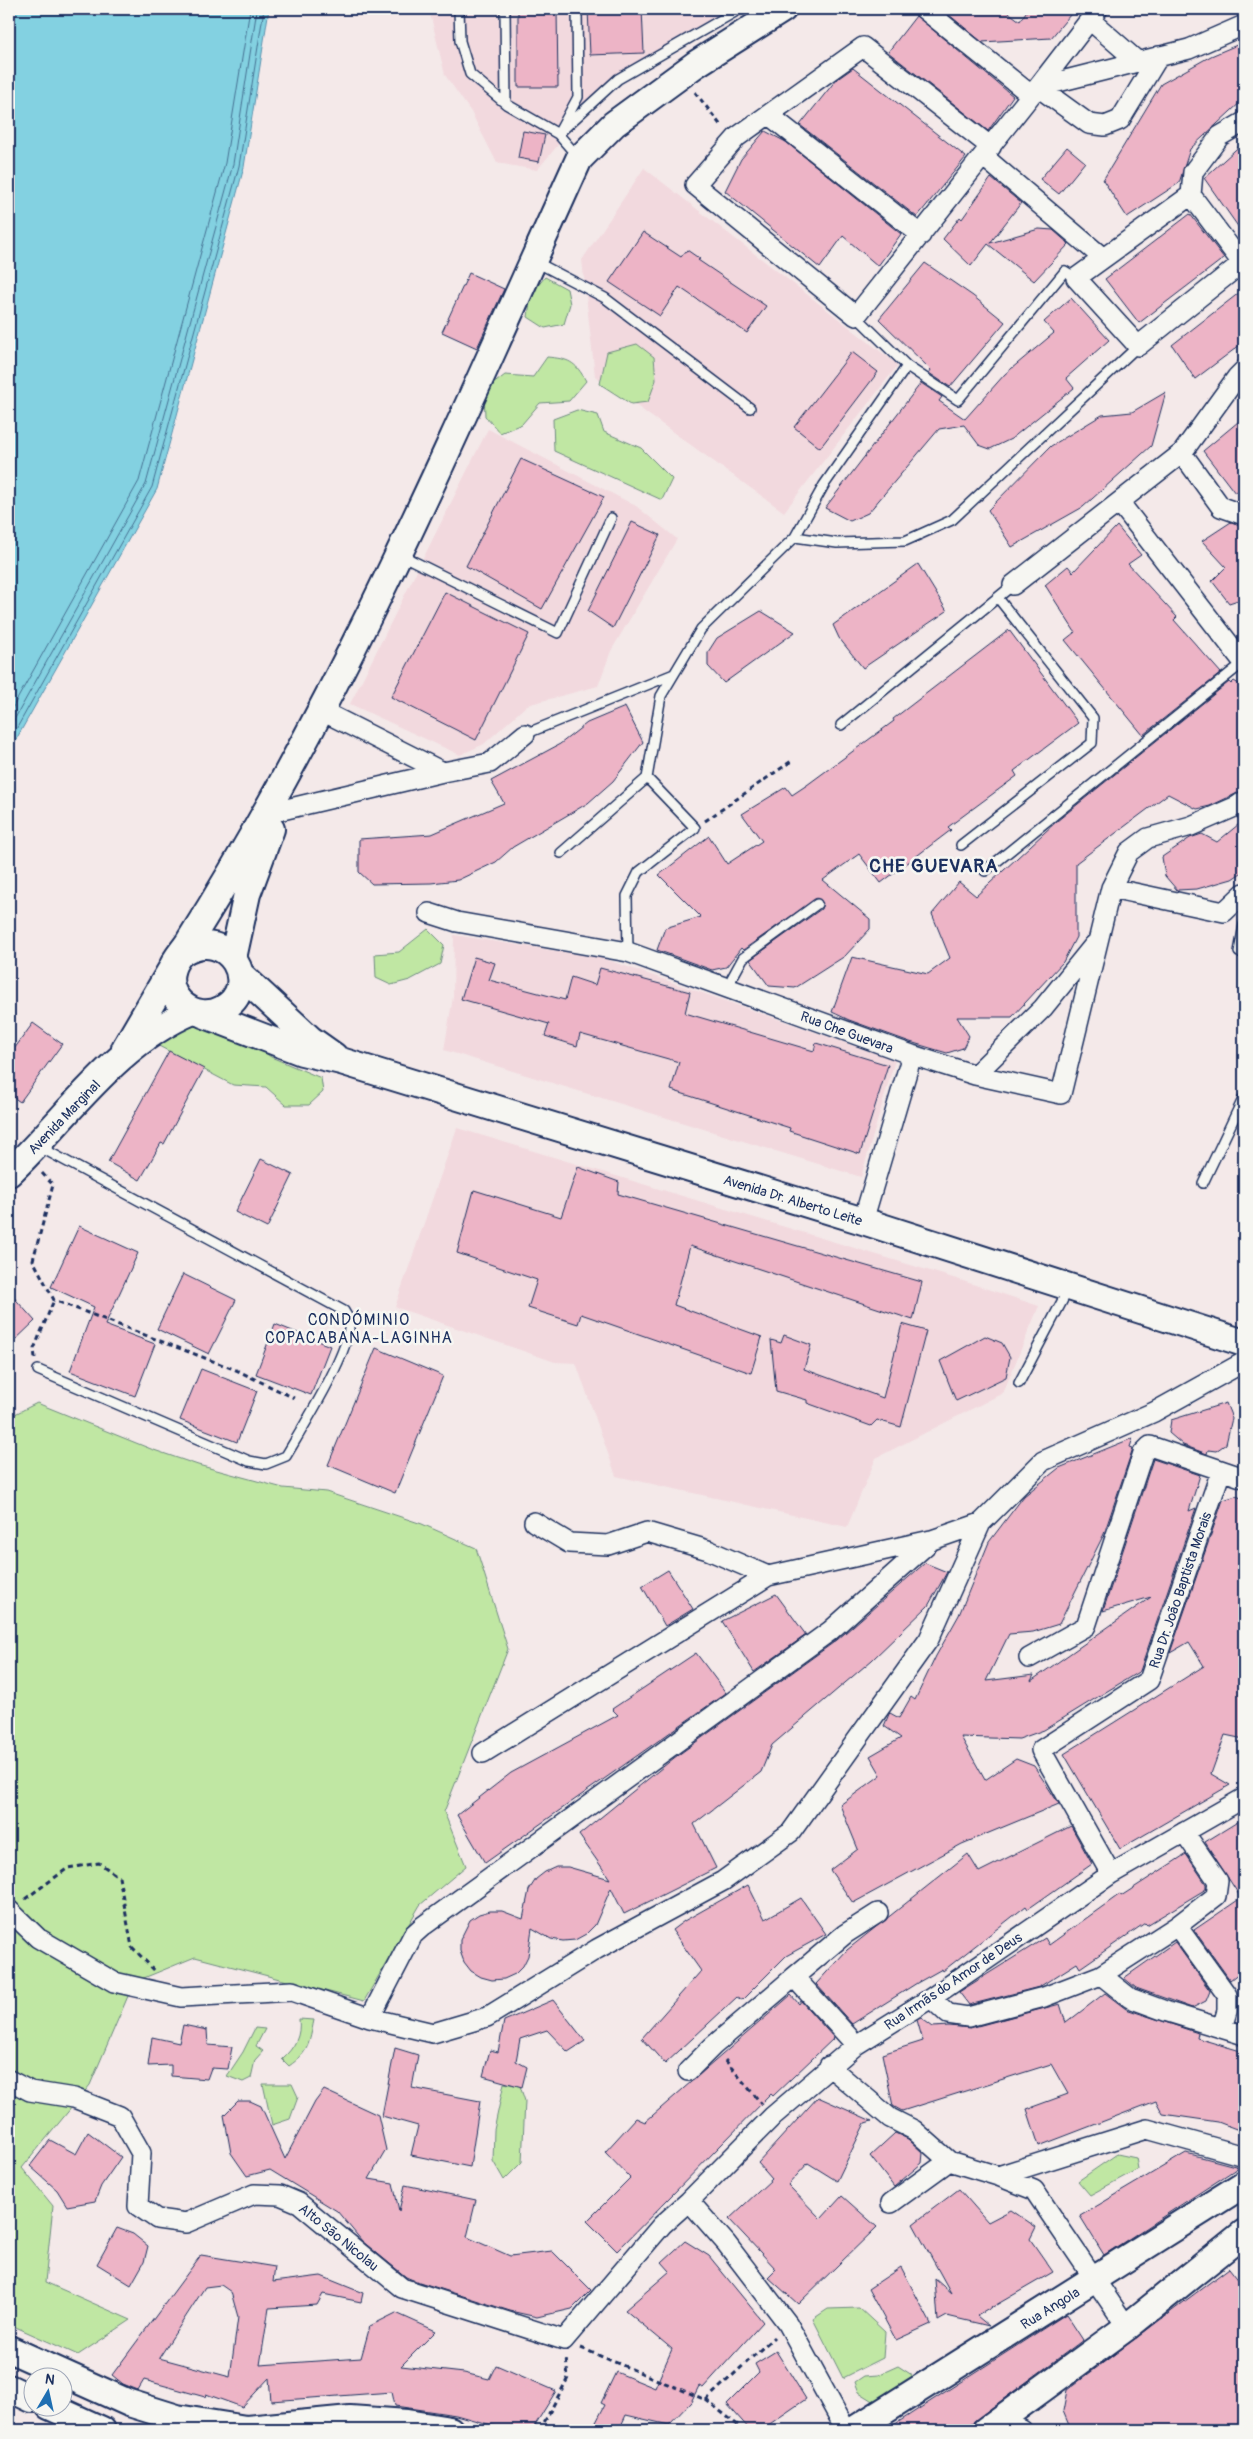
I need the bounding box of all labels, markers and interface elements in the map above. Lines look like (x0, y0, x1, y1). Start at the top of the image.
district label: CHE GUEVARA (869, 854, 999, 878)
street label: Rua Che Guevara (798, 1008, 895, 1057)
street label: Avenida Marginal (25, 1077, 104, 1158)
street label: Avenida Dr. Alberto Leite (721, 1171, 864, 1230)
district label: CONDÓMINIO COPACABANA-LAGINHA (265, 1309, 453, 1348)
street label: Rua Dr. João Baptista Morais (1146, 1509, 1215, 1671)
street label: Rua Irmãs do Amor de Deus (881, 1929, 1026, 2034)
street label: Alto São Nicolau (295, 2200, 382, 2275)
street label: Rua Angola (1018, 2284, 1083, 2333)
north arrow (22, 2366, 72, 2416)
text: N (44, 2371, 56, 2389)

